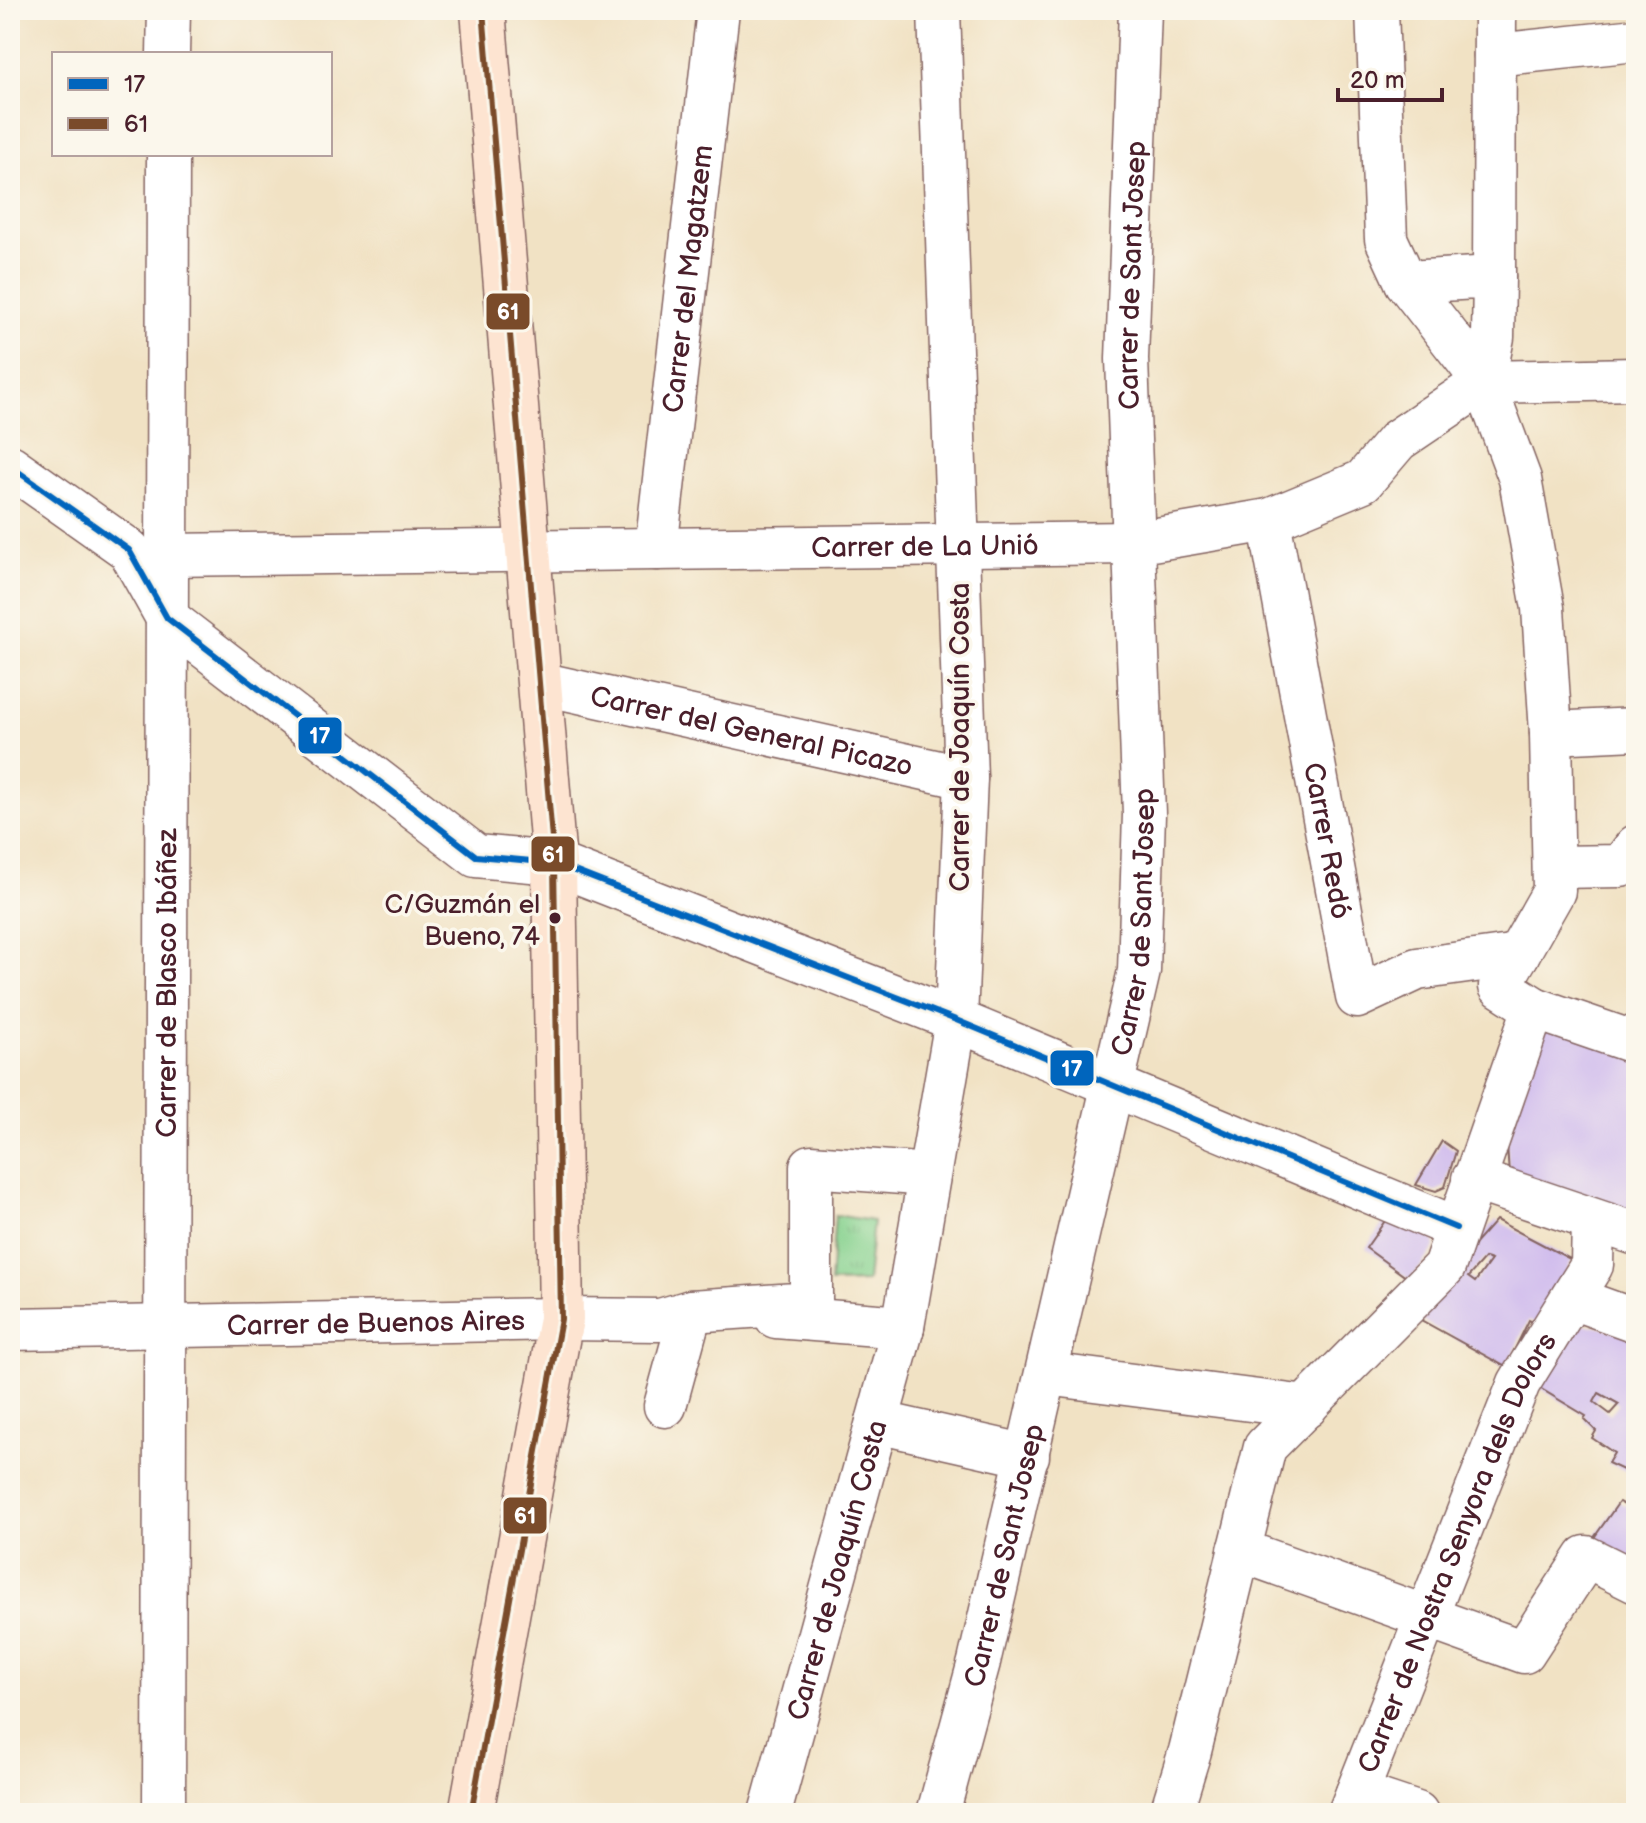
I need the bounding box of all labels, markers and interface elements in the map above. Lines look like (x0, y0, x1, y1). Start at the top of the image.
legend (52, 52, 332, 156)
scale bar (1338, 52, 1442, 102)
text: 20 m (1350, 66, 1405, 95)
text: 17 (124, 70, 145, 99)
text: 61 (124, 110, 148, 139)
street label: Carrer de Sant Josep (1112, 140, 1153, 410)
street label: Carrer del Magatzem (657, 143, 720, 415)
line badge: 61 (485, 292, 531, 331)
text: 61 (497, 299, 519, 326)
street label: Carrer de La Unió (811, 529, 1039, 565)
street label: Carrer de Joaquín Costa (944, 582, 977, 892)
street label: Carrer del General Picazo (587, 680, 916, 784)
line badge: 17 (297, 716, 343, 755)
text: 17 (309, 723, 331, 750)
street label: Carrer Redó (1296, 760, 1357, 922)
street label: Carrer de Sant Josep (1105, 787, 1162, 1059)
street label: Carrer de Blasco Ibáñez (151, 828, 184, 1138)
line badge: 61 (530, 835, 576, 873)
text: 61 (542, 842, 564, 869)
place label: C/Guzmán el Bueno, 74 (384, 890, 540, 953)
marker: C/Guzmán el Bueno, 74 (547, 910, 563, 926)
line badge: 17 (1049, 1049, 1095, 1087)
text: 17 (1061, 1056, 1083, 1083)
street label: Carrer de Buenos Aires (227, 1305, 525, 1343)
street label: Carrer de Nostra Senyora dels Dolors (1352, 1327, 1564, 1778)
street label: Carrer de Joaquín Costa (781, 1417, 895, 1724)
street label: Carrer de Sant Josep (958, 1421, 1052, 1691)
line badge: 61 (502, 1496, 548, 1535)
text: 61 (514, 1503, 536, 1530)

